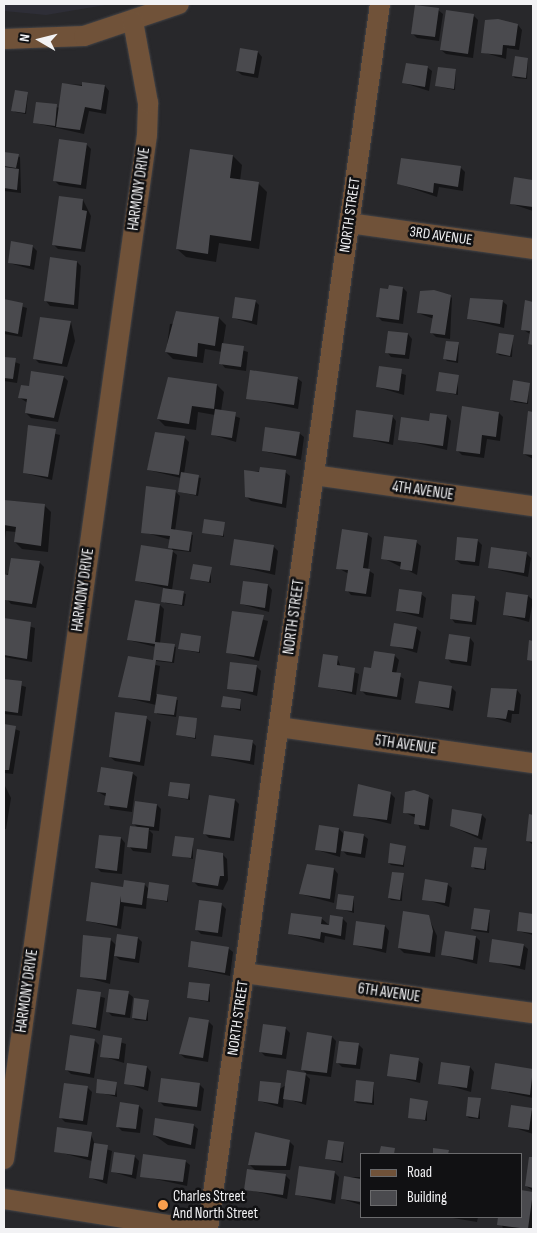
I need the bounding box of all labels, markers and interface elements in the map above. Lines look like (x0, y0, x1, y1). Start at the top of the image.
north arrow (15, 15, 65, 65)
text: N (16, 33, 34, 43)
street label: HARMONY DRIVE (124, 146, 154, 232)
street label: NORTH STREET (336, 176, 364, 254)
street label: 3RD AVENUE (408, 223, 474, 249)
street label: 4TH AVENUE (391, 478, 455, 504)
street label: HARMONY DRIVE (68, 547, 98, 633)
street label: NORTH STREET (280, 578, 308, 656)
street label: 5TH AVENUE (374, 732, 438, 758)
street label: HARMONY DRIVE (12, 948, 42, 1034)
street label: NORTH STREET (224, 979, 252, 1057)
street label: 6TH AVENUE (357, 980, 421, 1006)
legend (360, 1153, 522, 1218)
text: Road (407, 1163, 432, 1182)
place label: Charles Street And North Street (173, 1187, 258, 1222)
text: Building (407, 1188, 447, 1207)
marker: Charles Street And North Street (157, 1199, 169, 1211)

